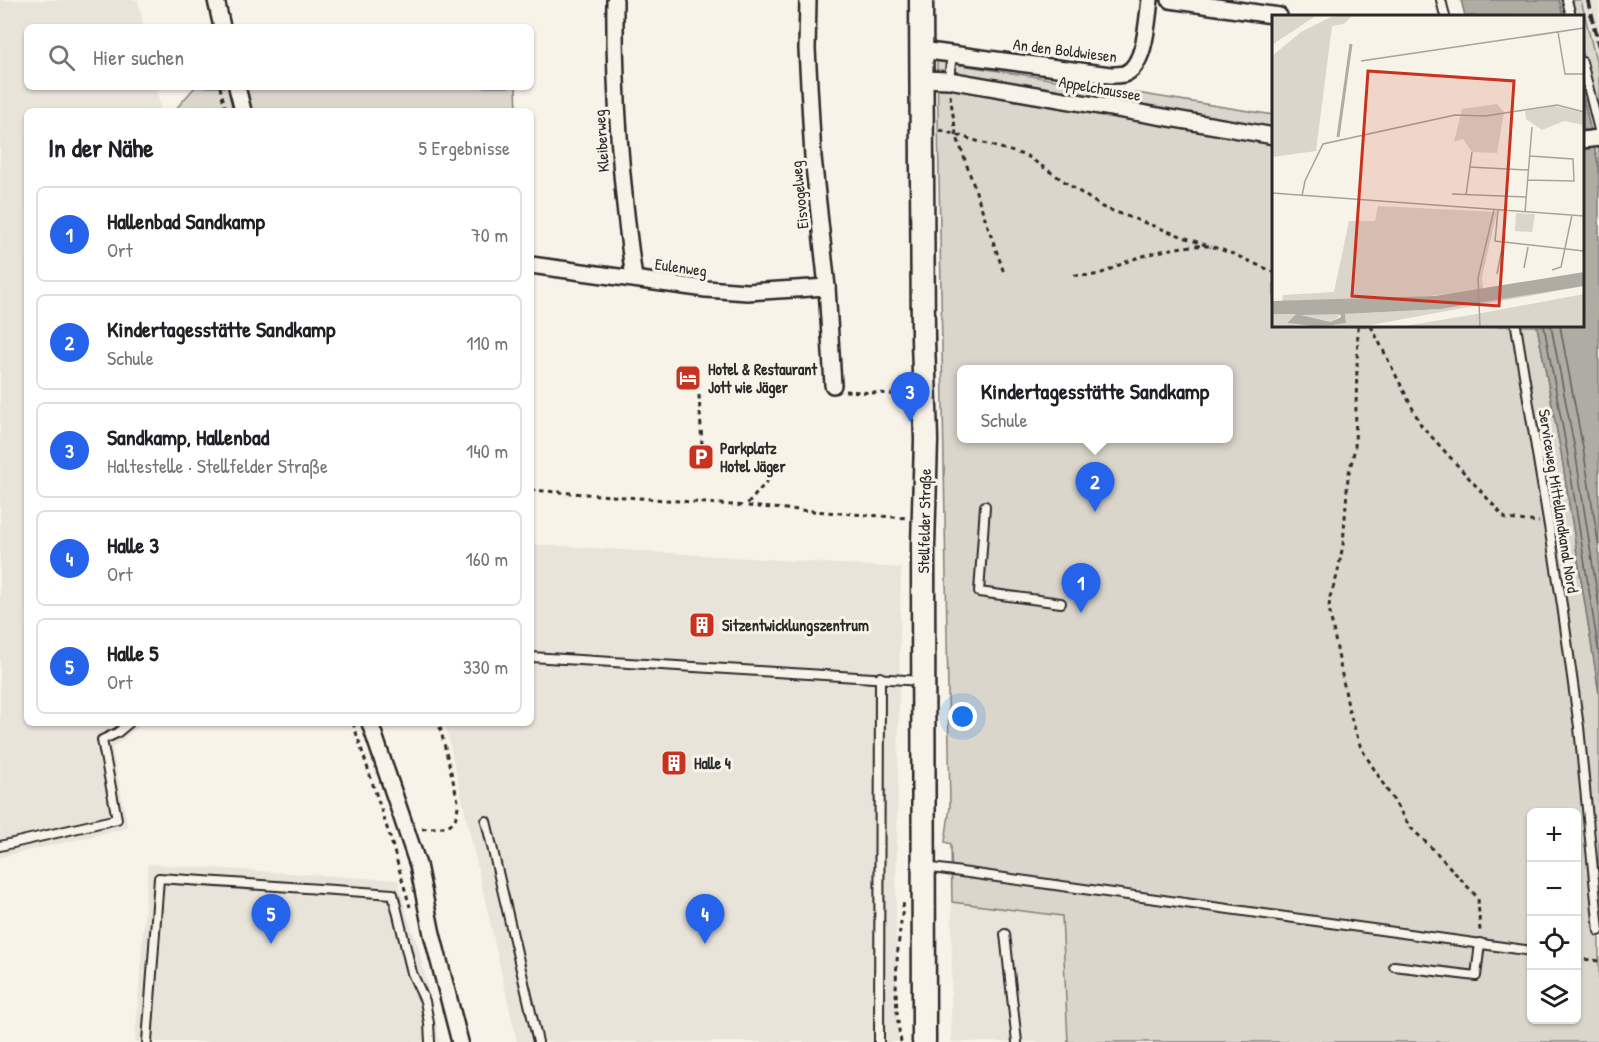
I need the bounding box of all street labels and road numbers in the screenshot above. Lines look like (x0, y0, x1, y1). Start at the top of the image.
street label: An den Boldwiesen (1012, 33, 1118, 67)
street label: Appelchaussee (1057, 70, 1143, 106)
street label: Kleiberweg (588, 109, 614, 173)
street label: Eisvogelweg (784, 160, 814, 230)
street label: Eulenweg (654, 252, 708, 282)
street label: Serviceweg Mittellandkanal Nord (1534, 408, 1584, 594)
street label: Stellfelder Straße (912, 468, 936, 574)

